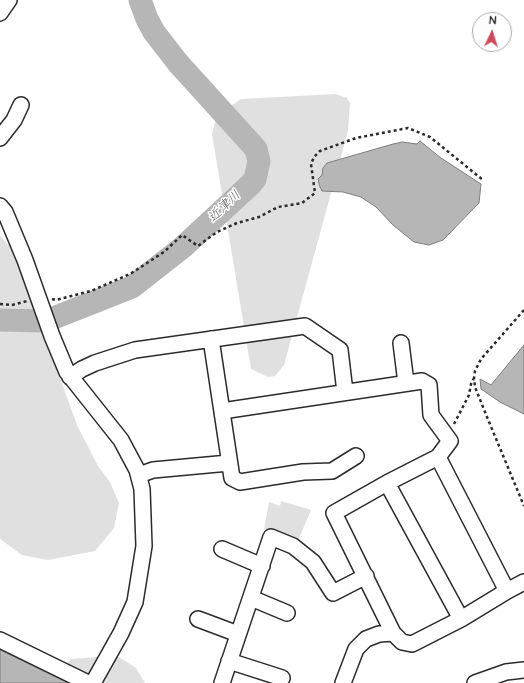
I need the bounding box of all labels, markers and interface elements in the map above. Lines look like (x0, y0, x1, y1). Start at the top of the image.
north arrow (472, 12, 512, 52)
text: N (489, 13, 497, 28)
water label: 近津川 (206, 188, 244, 226)

